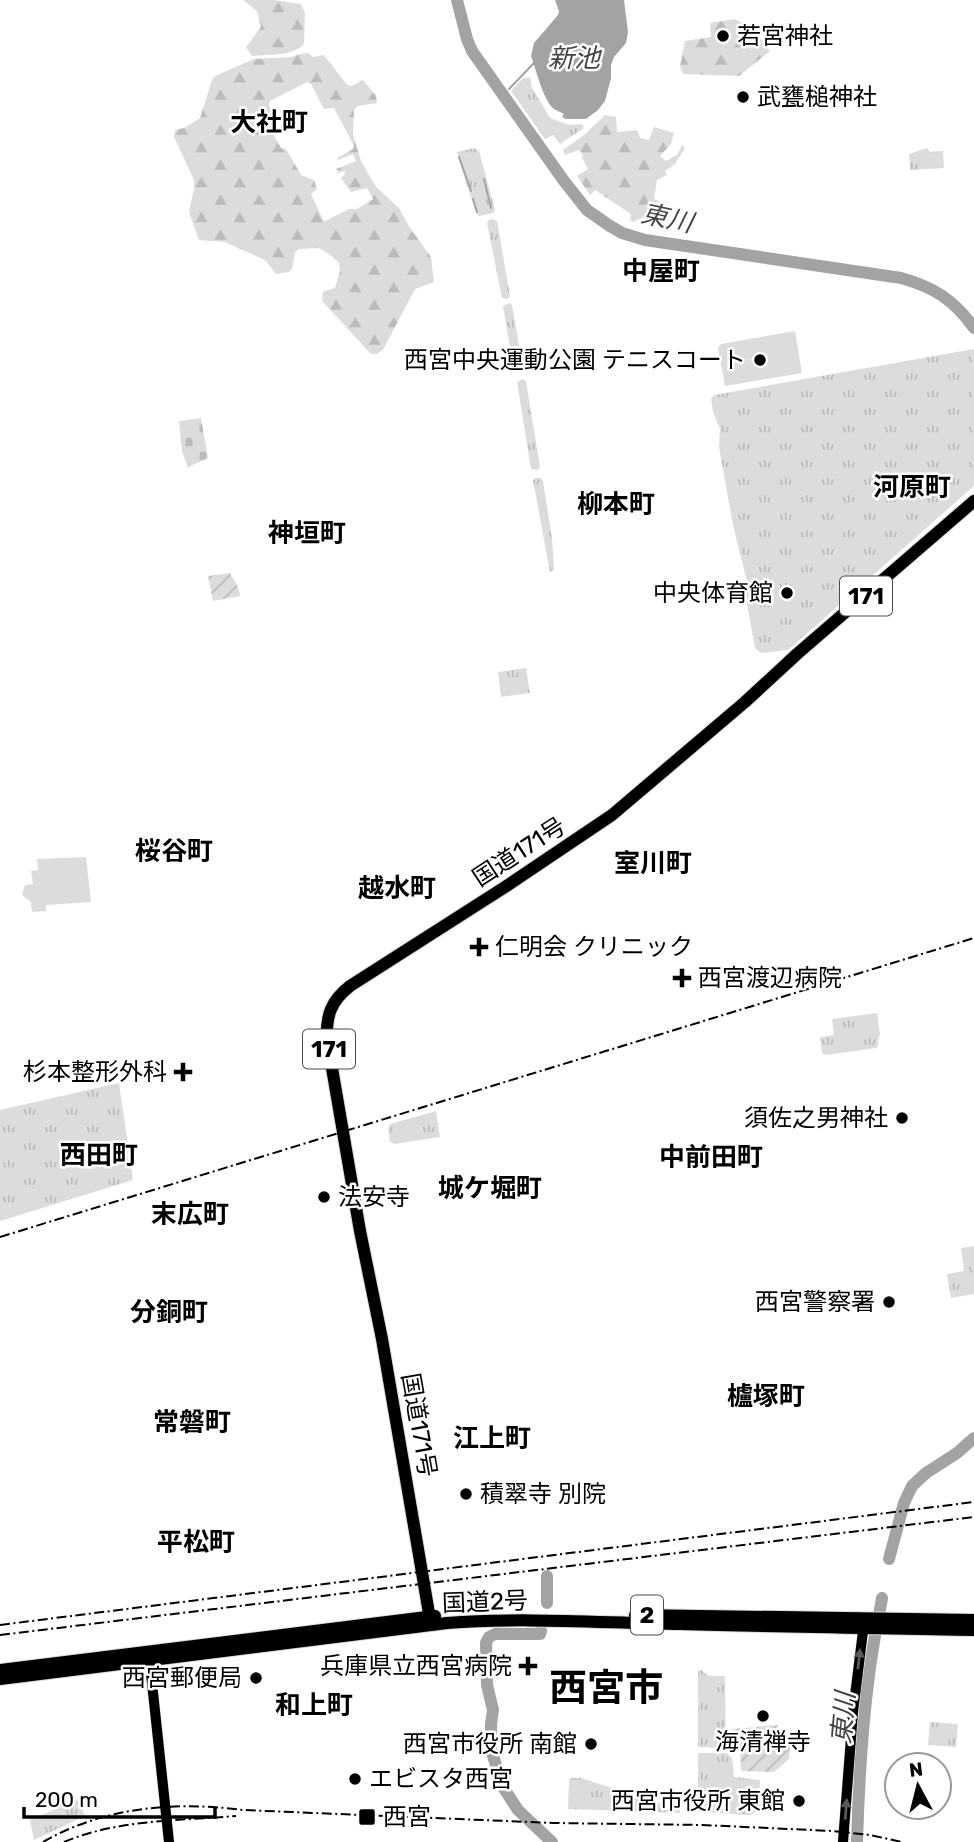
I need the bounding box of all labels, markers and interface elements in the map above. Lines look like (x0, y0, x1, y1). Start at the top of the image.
place label: 若宮神社 (737, 22, 833, 50)
marker: 若宮神社 (715, 28, 731, 44)
water label: 新池 (548, 43, 603, 74)
place label: 武甕槌神社 (757, 83, 877, 111)
marker: 武甕槌神社 (735, 89, 751, 105)
district label: 大社町 (230, 107, 308, 138)
water label: 東川 (638, 198, 698, 240)
district label: 中屋町 (622, 256, 700, 287)
place label: 西宮中央運動公園 テニスコート (404, 346, 746, 374)
marker: 西宮中央運動公園 テニスコート (752, 352, 768, 368)
district label: 河原町 (873, 472, 951, 503)
district label: 柳本町 (577, 489, 655, 520)
district label: 神垣町 (268, 518, 346, 549)
road number: 171 (840, 576, 892, 616)
place label: 中央体育館 (653, 579, 773, 607)
marker: 中央体育館 (779, 585, 795, 601)
street label: 国道171号 (467, 812, 571, 892)
district label: 桜谷町 (135, 836, 213, 867)
district label: 室川町 (614, 848, 692, 879)
district label: 越水町 (358, 873, 436, 904)
place label: 仁明会 クリニック (495, 933, 693, 961)
marker: 仁明会 クリニック (469, 937, 489, 957)
place label: 西宮渡辺病院 (698, 964, 842, 992)
marker: 西宮渡辺病院 (672, 968, 692, 988)
road number: 171 (303, 1030, 355, 1068)
place label: 杉本整形外科 (23, 1058, 167, 1086)
marker: 杉本整形外科 (173, 1062, 193, 1082)
place label: 須佐之男神社 (744, 1104, 888, 1132)
marker: 須佐之男神社 (894, 1110, 910, 1126)
district label: 西田町 (60, 1140, 138, 1171)
district label: 中前田町 (659, 1142, 763, 1173)
district label: 城ケ堀町 (438, 1173, 542, 1204)
place label: 法安寺 (338, 1183, 410, 1211)
marker: 法安寺 (316, 1189, 332, 1205)
district label: 末広町 (151, 1199, 229, 1230)
place label: 西宮警察署 (755, 1288, 875, 1316)
marker: 西宮警察署 (881, 1294, 897, 1310)
district label: 分銅町 (130, 1297, 208, 1328)
street label: 国道171号 (396, 1371, 442, 1479)
district label: 櫨塚町 (727, 1381, 805, 1412)
district label: 常磐町 (153, 1407, 231, 1438)
district label: 江上町 (453, 1423, 531, 1454)
place label: 積翠寺 別院 (480, 1480, 606, 1508)
marker: 積翠寺 別院 (458, 1486, 474, 1502)
district label: 平松町 (157, 1527, 235, 1558)
street label: 国道2号 (441, 1587, 529, 1617)
road number: 2 (631, 1596, 663, 1634)
one-way arrow (854, 1648, 865, 1670)
place label: 兵庫県立西宮病院 (320, 1652, 512, 1680)
marker: 兵庫県立西宮病院 (518, 1656, 538, 1676)
place label: 西宮郵便局 (122, 1664, 242, 1692)
district label: 西宮市 (549, 1665, 663, 1711)
marker: 西宮郵便局 (248, 1670, 264, 1686)
water label: 東川 (826, 1688, 861, 1745)
district label: 和上町 (275, 1690, 353, 1721)
marker: 海清禅寺 (755, 1708, 771, 1724)
place label: 海清禅寺 (715, 1728, 811, 1756)
place label: 西宮市役所 南館 (403, 1730, 577, 1758)
marker: 西宮市役所 南館 (583, 1736, 599, 1752)
north arrow (883, 1751, 953, 1821)
text: N (908, 1757, 924, 1782)
place label: エビスタ西宮 (369, 1765, 513, 1793)
marker: エビスタ西宮 (347, 1771, 363, 1787)
scale bar (24, 1776, 215, 1820)
text: 200 m (35, 1787, 98, 1812)
place label: 西宮市役所 東館 (611, 1787, 785, 1815)
marker: 西宮市役所 東館 (791, 1793, 807, 1809)
one-way arrow (841, 1798, 852, 1820)
place label: 西宮 (383, 1803, 431, 1831)
marker: 西宮 (357, 1807, 377, 1827)

